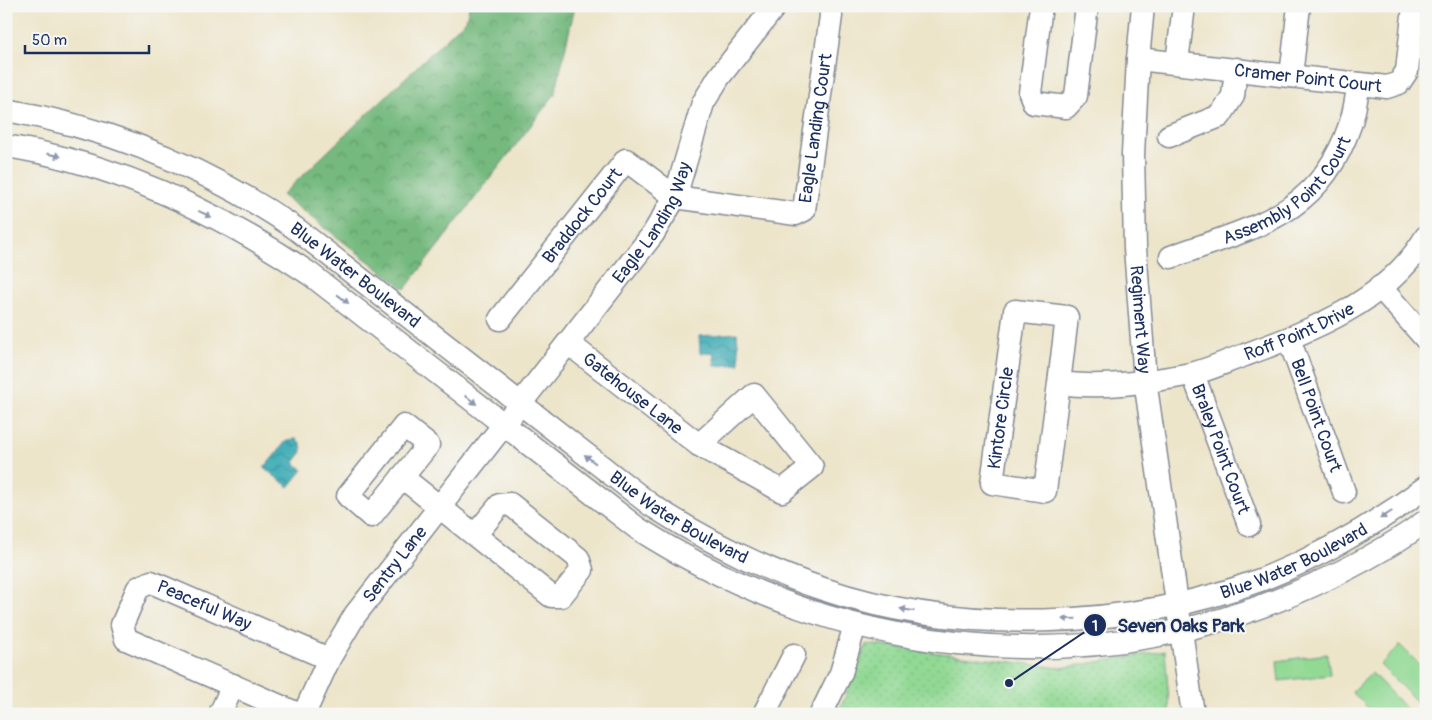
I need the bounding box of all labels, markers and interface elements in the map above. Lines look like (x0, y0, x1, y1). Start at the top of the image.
scale bar (25, 22, 149, 54)
text: 50 m (32, 31, 67, 50)
street label: Eagle Landing Court (794, 51, 837, 204)
street label: Cramer Point Court (1233, 58, 1384, 98)
street label: Assembly Point Court (1220, 132, 1356, 249)
one-way arrow (47, 151, 62, 159)
street label: Eagle Landing Way (607, 159, 696, 288)
street label: Braddock Court (537, 162, 628, 268)
one-way arrow (198, 209, 213, 218)
street label: Blue Water Boulevard (285, 217, 425, 333)
street label: Regiment Way (1125, 265, 1156, 375)
one-way arrow (336, 294, 350, 304)
street label: Roff Point Drive (1241, 297, 1359, 366)
street label: Gatehouse Lane (578, 347, 688, 440)
street label: Bell Point Court (1285, 355, 1348, 476)
street label: Kintore Circle (982, 365, 1019, 471)
street label: Braley Point Court (1186, 381, 1256, 518)
one-way arrow (464, 394, 477, 405)
one-way arrow (583, 454, 597, 464)
street label: Blue Water Boulevard (605, 466, 752, 569)
one-way arrow (1379, 511, 1392, 520)
street label: Blue Water Boulevard (1217, 518, 1372, 604)
street label: Sentry Lane (358, 521, 432, 607)
street label: Peaceful Way (154, 575, 255, 636)
one-way arrow (899, 605, 915, 613)
callout: Seven Oaks Park (1082, 608, 1255, 642)
text: Seven Oaks Park (1117, 614, 1246, 638)
one-way arrow (1060, 616, 1076, 624)
text: 1 (1092, 617, 1098, 636)

